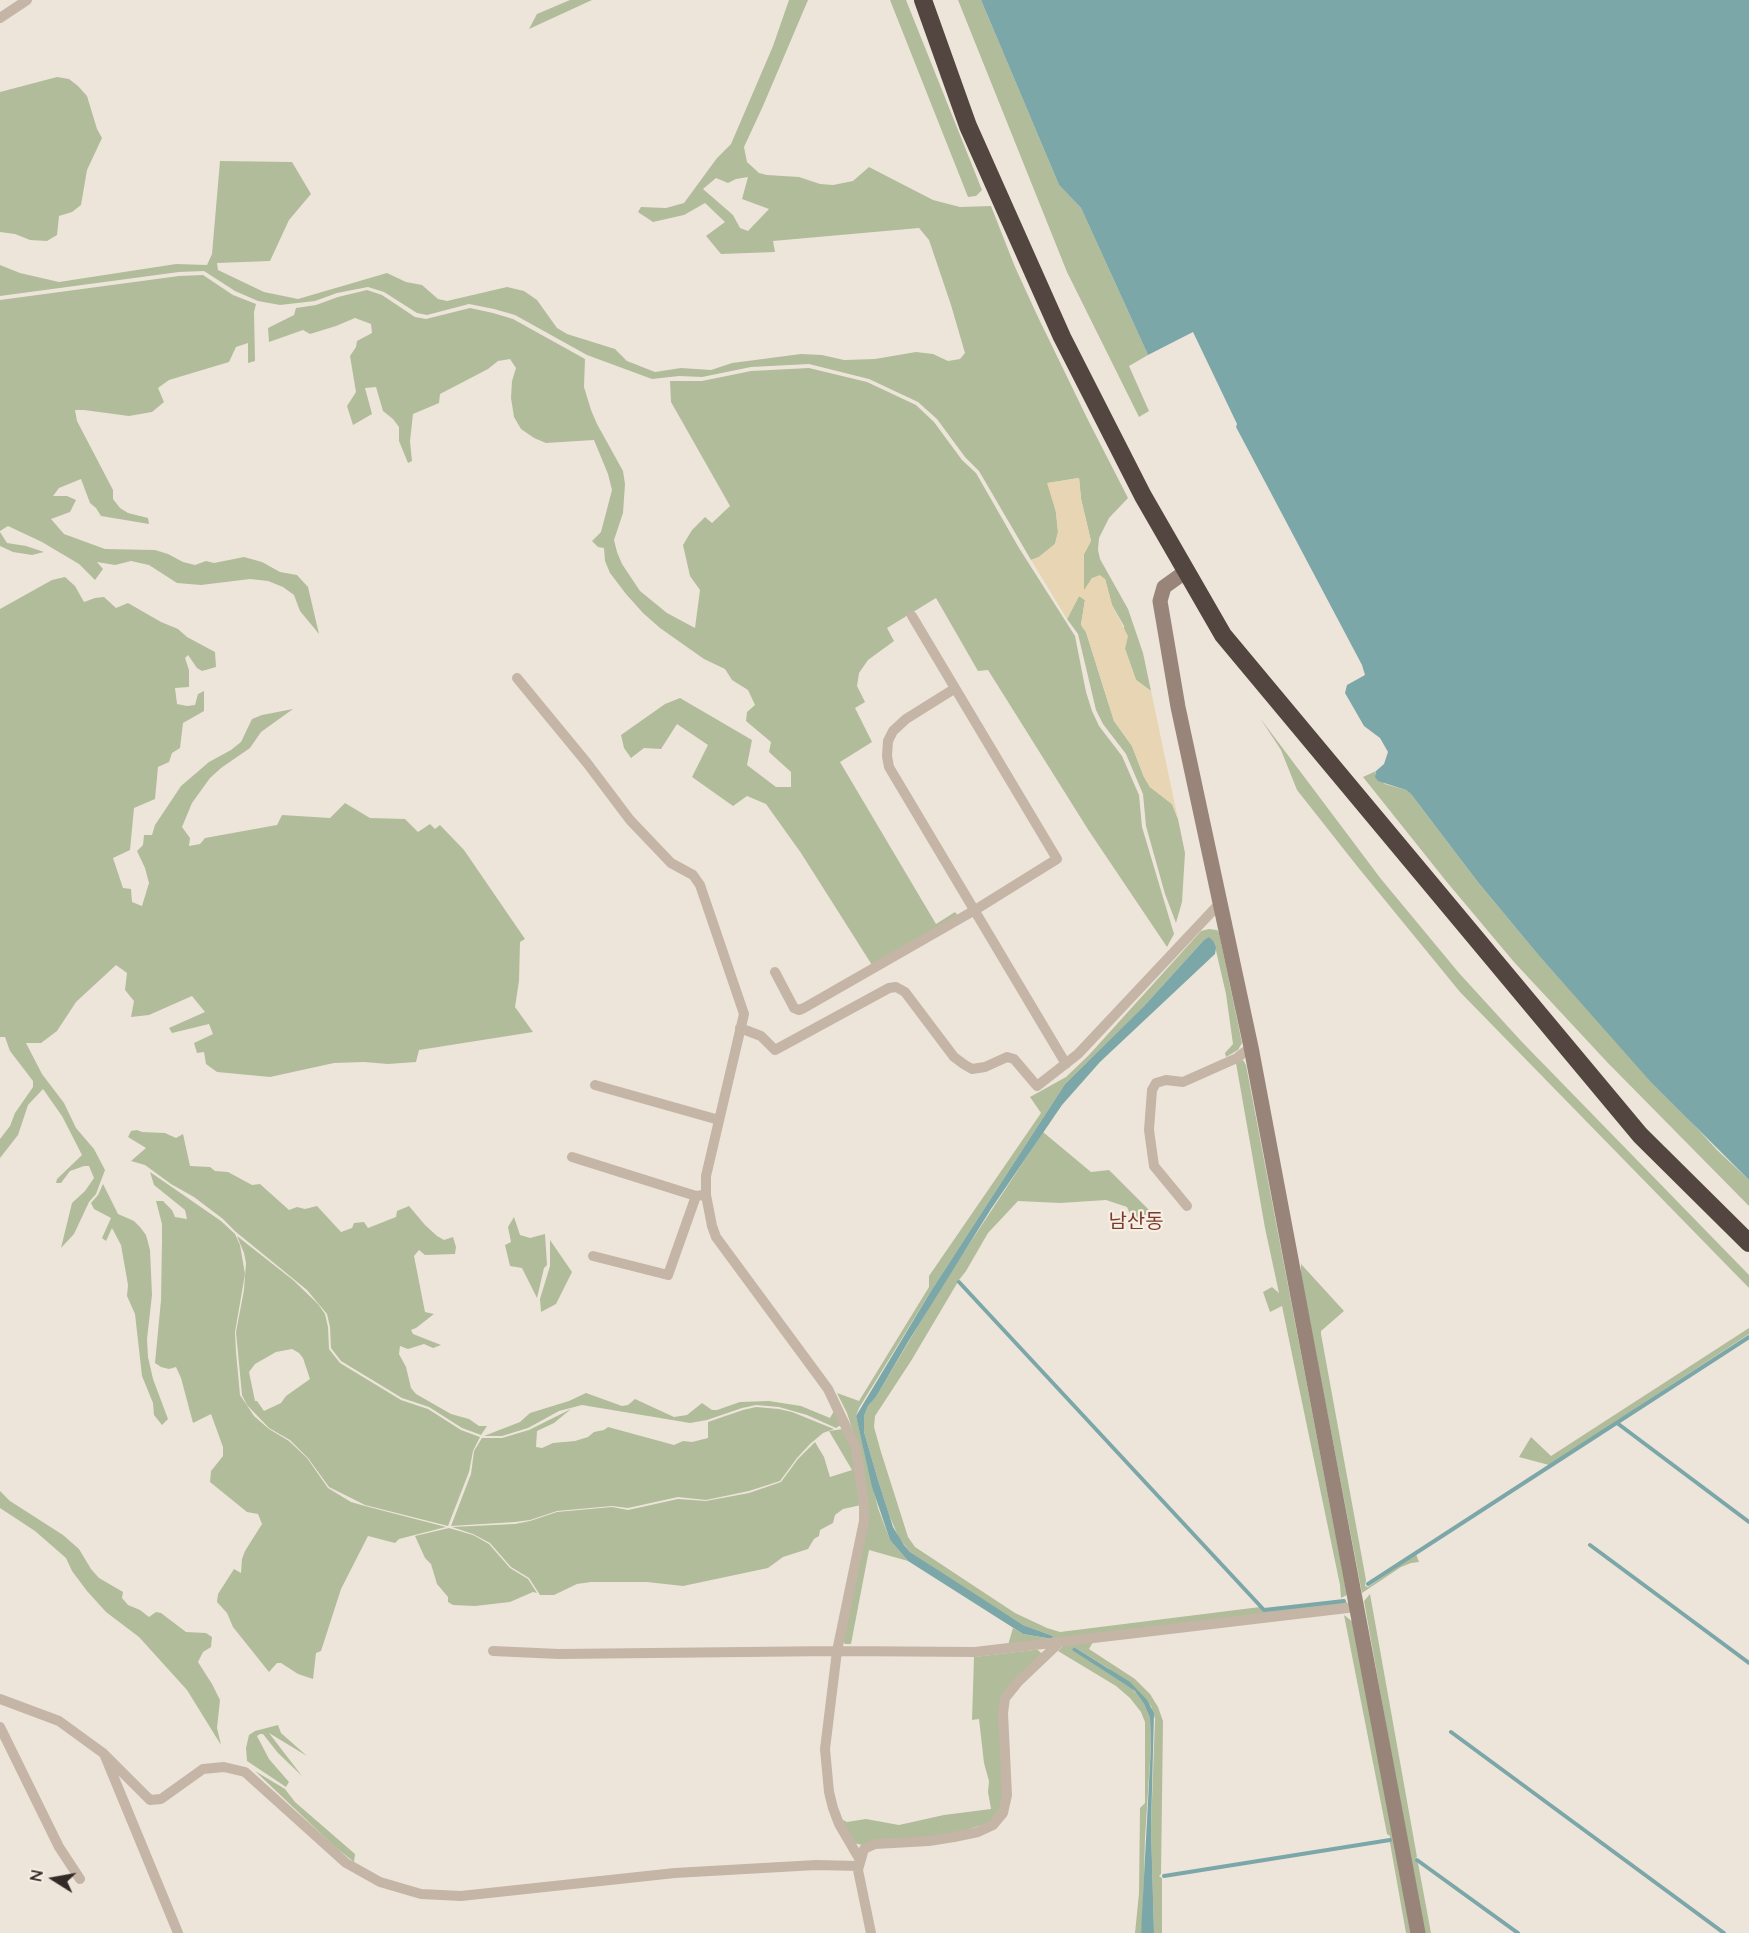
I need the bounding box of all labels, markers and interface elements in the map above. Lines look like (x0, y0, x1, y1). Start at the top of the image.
district label: 남산동 (1108, 1210, 1164, 1234)
north arrow (24, 1849, 84, 1909)
text: N (25, 1868, 47, 1883)

